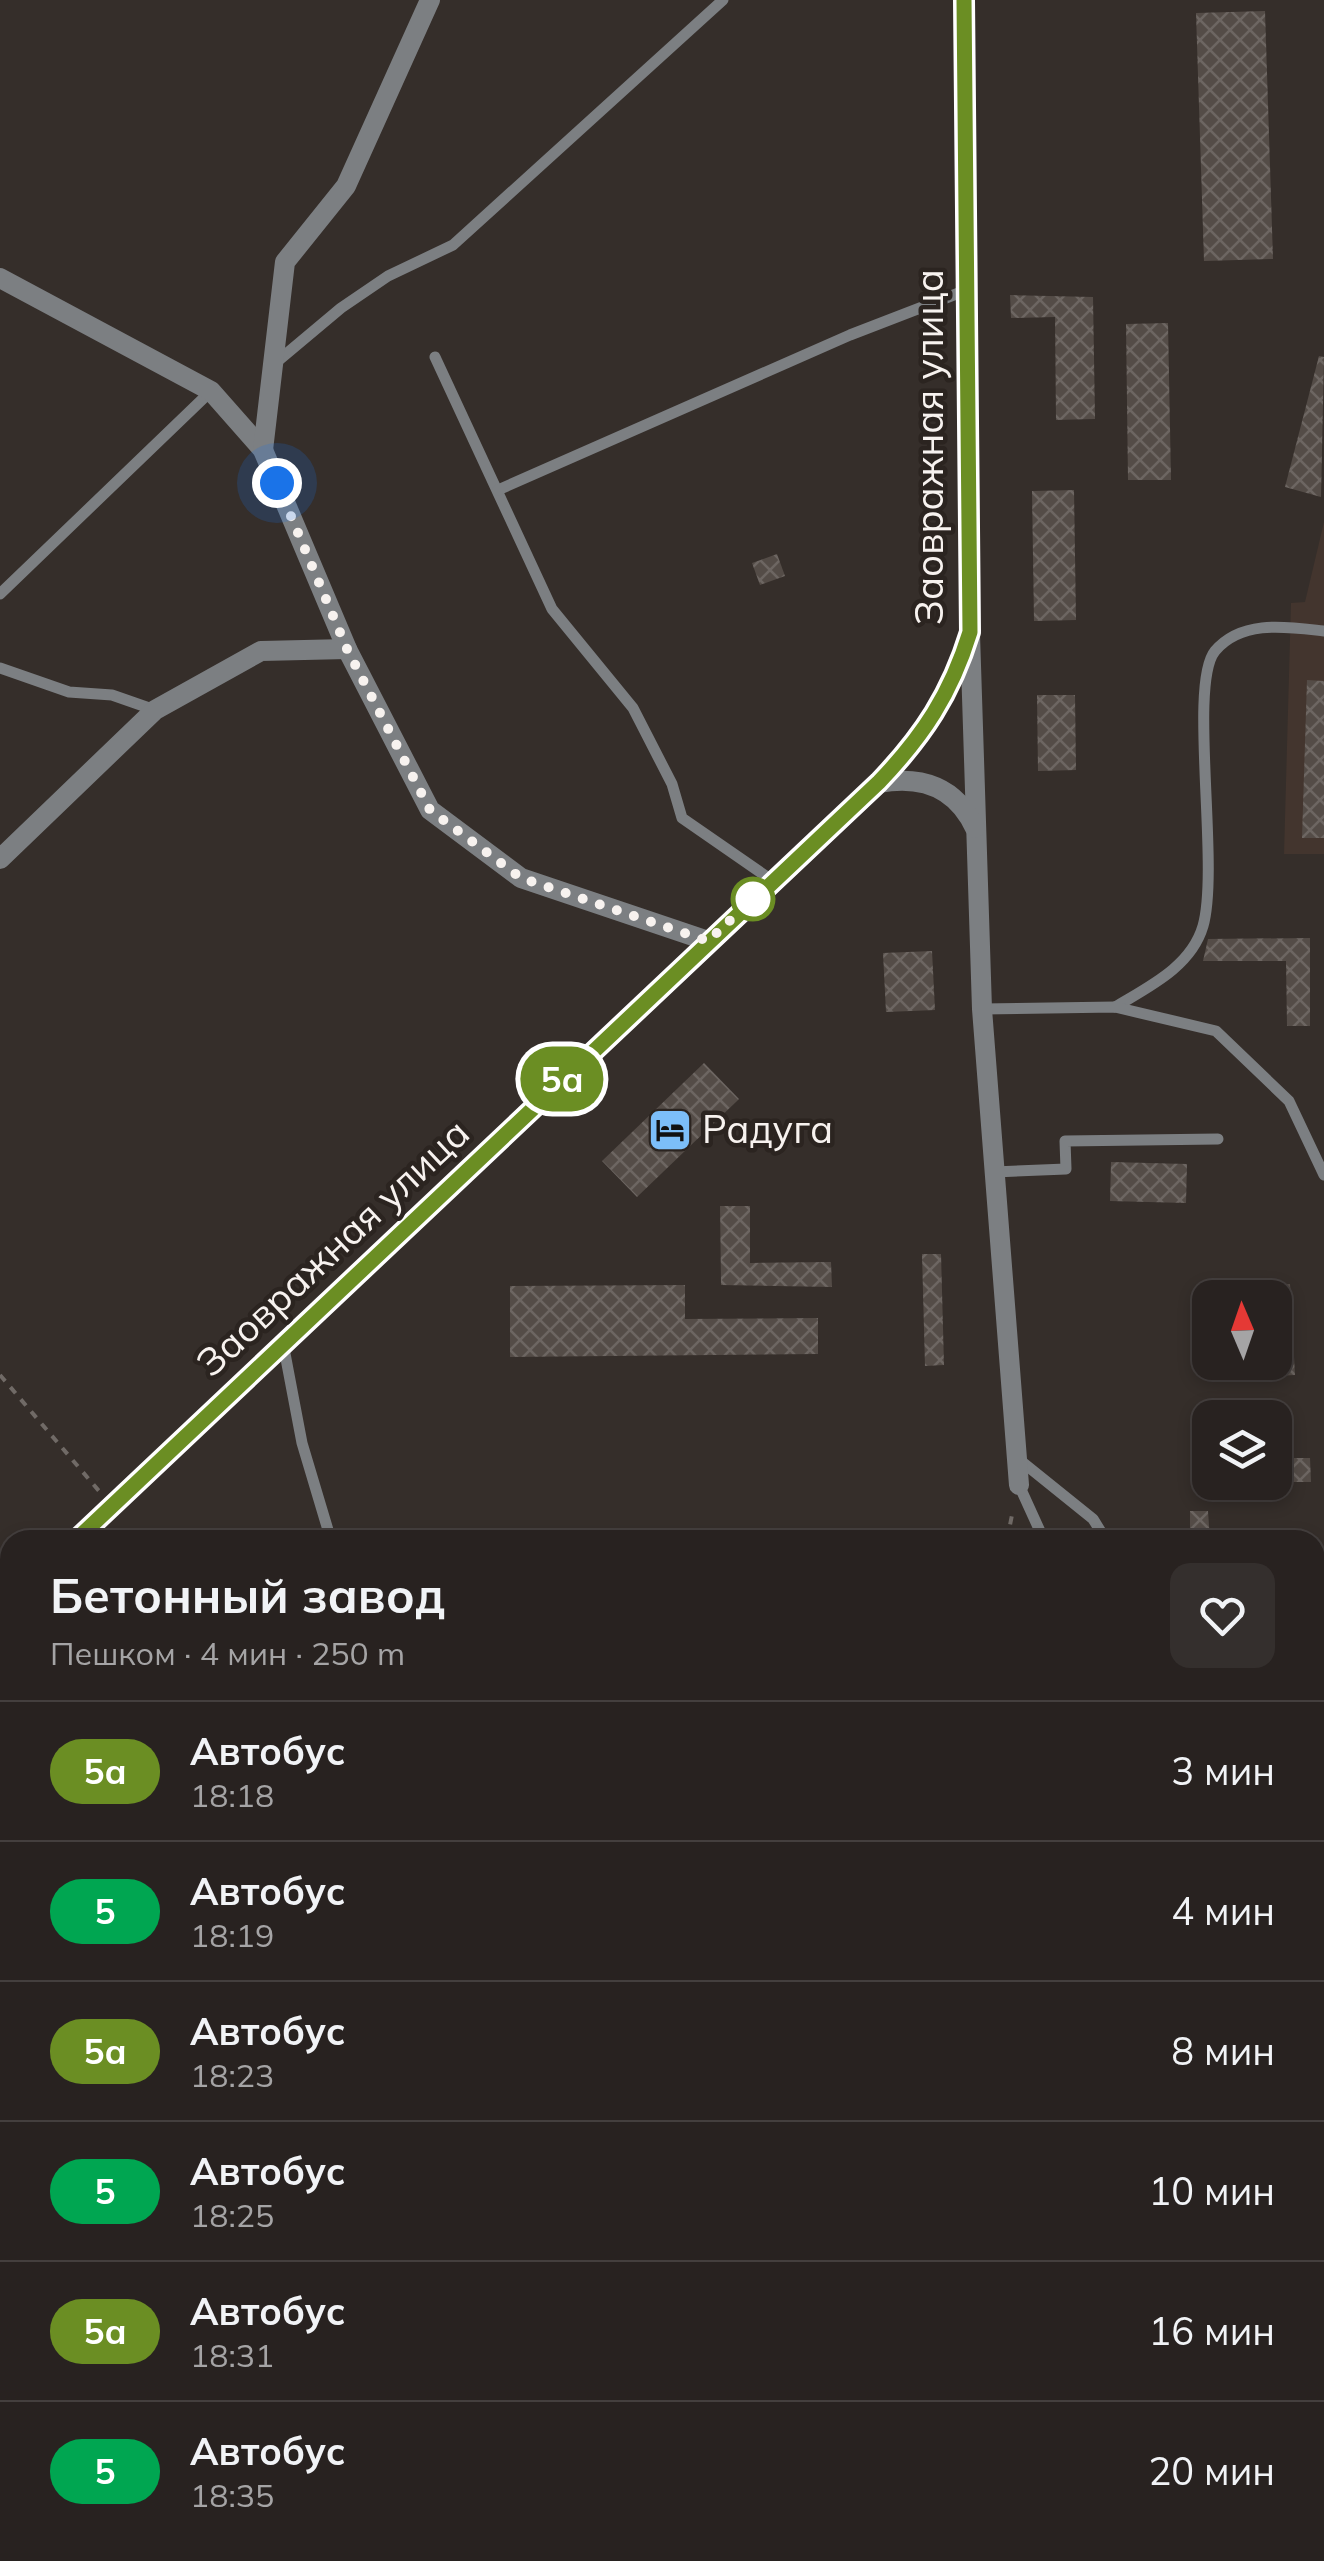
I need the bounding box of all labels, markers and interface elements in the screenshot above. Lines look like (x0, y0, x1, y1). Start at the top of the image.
street label: Заовражная улица (905, 269, 953, 625)
your location (252, 458, 302, 508)
unlabelled marker (732, 878, 774, 920)
line badge: 5а (517, 1046, 607, 1112)
text: 5а (540, 1057, 584, 1101)
place label: Радуга (702, 1105, 833, 1153)
hotel icon: Радуга (647, 1107, 693, 1153)
street label: Заовражная улица (186, 1108, 479, 1386)
north arrow (1192, 1280, 1292, 1380)
map controls (1192, 1280, 1292, 1500)
button: layers (1192, 1400, 1292, 1500)
button: heart (1170, 1563, 1275, 1668)
text: Бетонный завод (50, 1565, 445, 1625)
text: Пешком · 4 мин · 250 m (50, 1633, 405, 1673)
text: Автобус (190, 1727, 345, 1775)
text: 3 мин (1171, 1747, 1275, 1795)
text: 5а (83, 1749, 127, 1793)
text: 18:18 (190, 1775, 274, 1815)
text: Автобус (190, 1867, 345, 1915)
text: 4 мин (1171, 1887, 1275, 1935)
text: 5 (94, 1889, 116, 1933)
text: 18:19 (190, 1915, 274, 1955)
text: Автобус (190, 2007, 345, 2055)
text: 8 мин (1171, 2027, 1275, 2075)
text: 5а (83, 2029, 127, 2073)
text: 18:23 (190, 2055, 274, 2095)
text: Автобус (190, 2147, 345, 2195)
text: 10 мин (1149, 2167, 1275, 2215)
text: 5 (94, 2169, 116, 2213)
text: 18:25 (190, 2195, 274, 2235)
text: Автобус (190, 2287, 345, 2335)
text: 16 мин (1149, 2307, 1275, 2355)
text: 5а (83, 2309, 127, 2353)
text: 18:31 (190, 2335, 274, 2375)
text: Автобус (190, 2427, 345, 2475)
text: 20 мин (1149, 2447, 1275, 2495)
text: 5 (94, 2449, 116, 2493)
text: 18:35 (190, 2475, 274, 2515)

